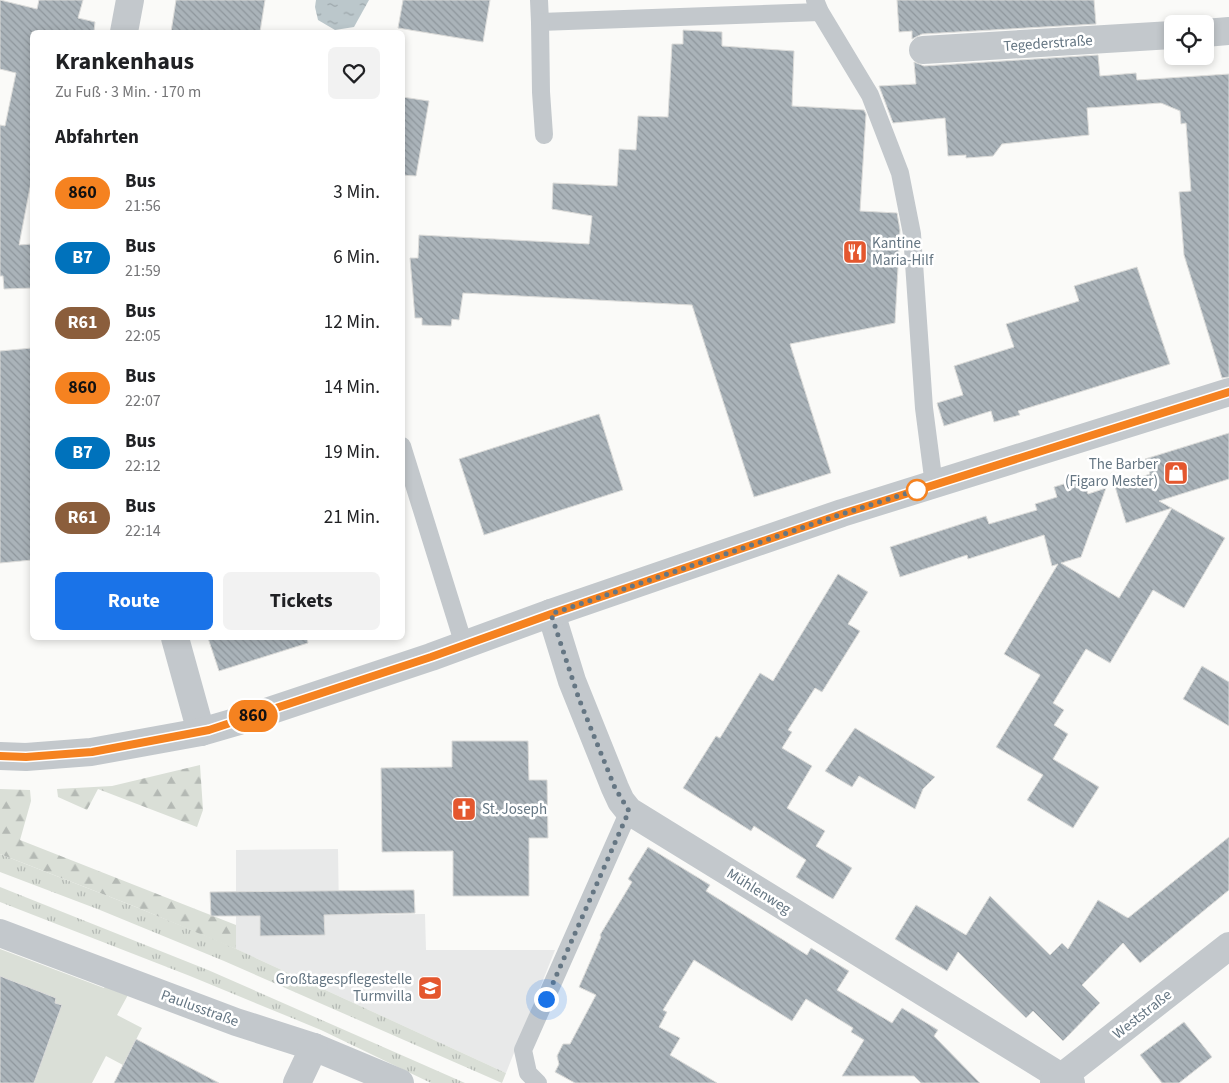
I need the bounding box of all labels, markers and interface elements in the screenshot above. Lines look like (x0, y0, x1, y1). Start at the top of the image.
map controls (1164, 15, 1214, 65)
button: locate (1164, 15, 1214, 65)
street label: Tegederstraße (1003, 30, 1093, 57)
text: Krankenhaus (55, 44, 194, 79)
button: heart (328, 47, 380, 99)
text: Zu Fuß · 3 Min. · 170 m (55, 81, 201, 103)
text: Abfahrten (55, 124, 139, 151)
text: Bus (125, 168, 156, 195)
text: 3 Min. (333, 179, 380, 206)
text: 860 (68, 180, 97, 205)
text: 21:56 (125, 195, 161, 217)
text: Bus (125, 233, 156, 260)
place label: Kantine Maria-Hilf (872, 233, 934, 271)
restaurant icon: Kantine Maria-Hilf (842, 239, 868, 265)
text: 6 Min. (333, 244, 380, 271)
text: B7 (72, 245, 93, 270)
text: 21:59 (125, 260, 161, 282)
text: Bus (125, 298, 156, 325)
text: 12 Min. (324, 309, 380, 336)
text: R61 (67, 310, 98, 335)
text: 22:05 (125, 325, 161, 347)
text: Bus (125, 363, 156, 390)
text: 14 Min. (324, 374, 380, 401)
text: 860 (68, 375, 97, 400)
text: 22:07 (125, 390, 161, 412)
text: Bus (125, 428, 156, 455)
text: 19 Min. (324, 439, 380, 466)
text: B7 (72, 440, 93, 465)
place label: The Barber (Figaro Mester) (1065, 454, 1159, 492)
text: 22:12 (125, 455, 161, 477)
shop icon: The Barber (Figaro Mester) (1163, 460, 1189, 486)
unlabelled marker (906, 479, 928, 501)
text: Bus (125, 493, 156, 520)
text: 21 Min. (324, 504, 380, 531)
text: R61 (67, 505, 98, 530)
text: 22:14 (125, 520, 161, 542)
button: Route (55, 572, 213, 630)
button: Tickets (223, 572, 380, 630)
line badge: 860 (224, 700, 282, 732)
text: 860 (239, 703, 267, 728)
church icon: St. Joseph (451, 796, 477, 822)
place label: St. Joseph (482, 799, 547, 820)
street label: Mühlenweg (723, 863, 795, 920)
place label: Großtagespflegestelle Turmvilla (276, 969, 412, 1007)
school or university icon: Großtagespflegestelle Turmvilla (417, 975, 443, 1001)
street label: Paulusstraße (158, 985, 242, 1032)
street label: Weststraße (1108, 985, 1176, 1044)
your location (534, 987, 559, 1012)

